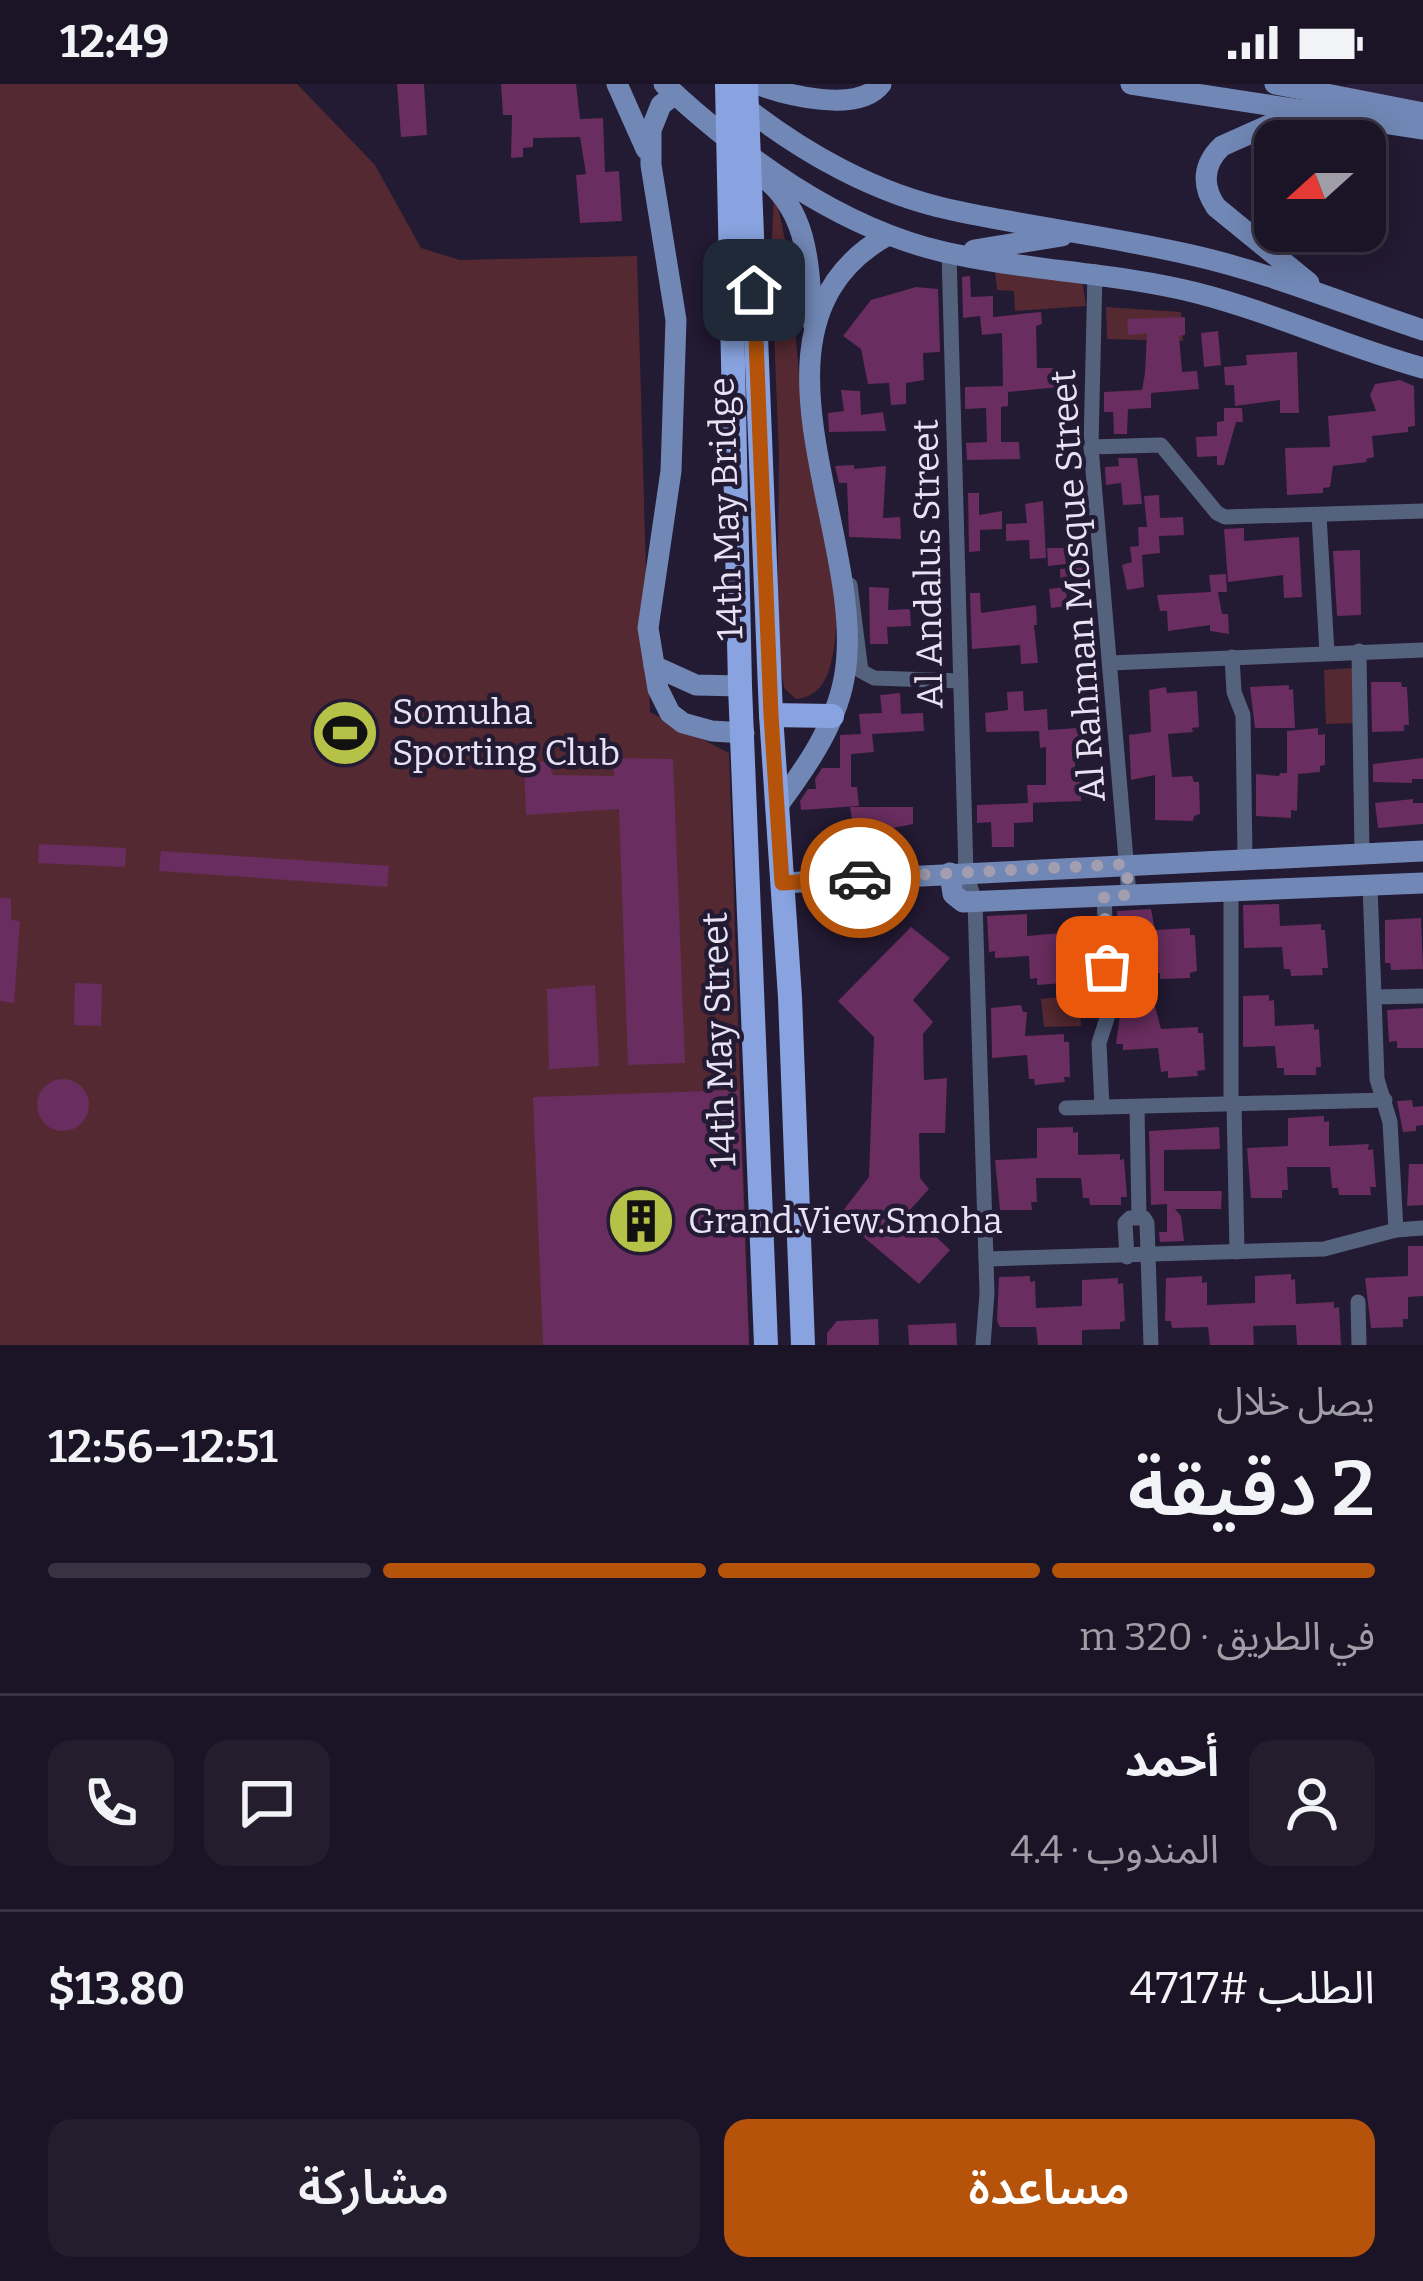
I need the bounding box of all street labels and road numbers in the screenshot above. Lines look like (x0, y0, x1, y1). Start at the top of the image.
street label: Al Rahman Mosque Street (1041, 369, 1115, 803)
street label: 14th May Bridge (699, 377, 753, 641)
street label: Al Andalus Street (903, 419, 953, 709)
street label: 14th May Street (693, 911, 745, 1169)

